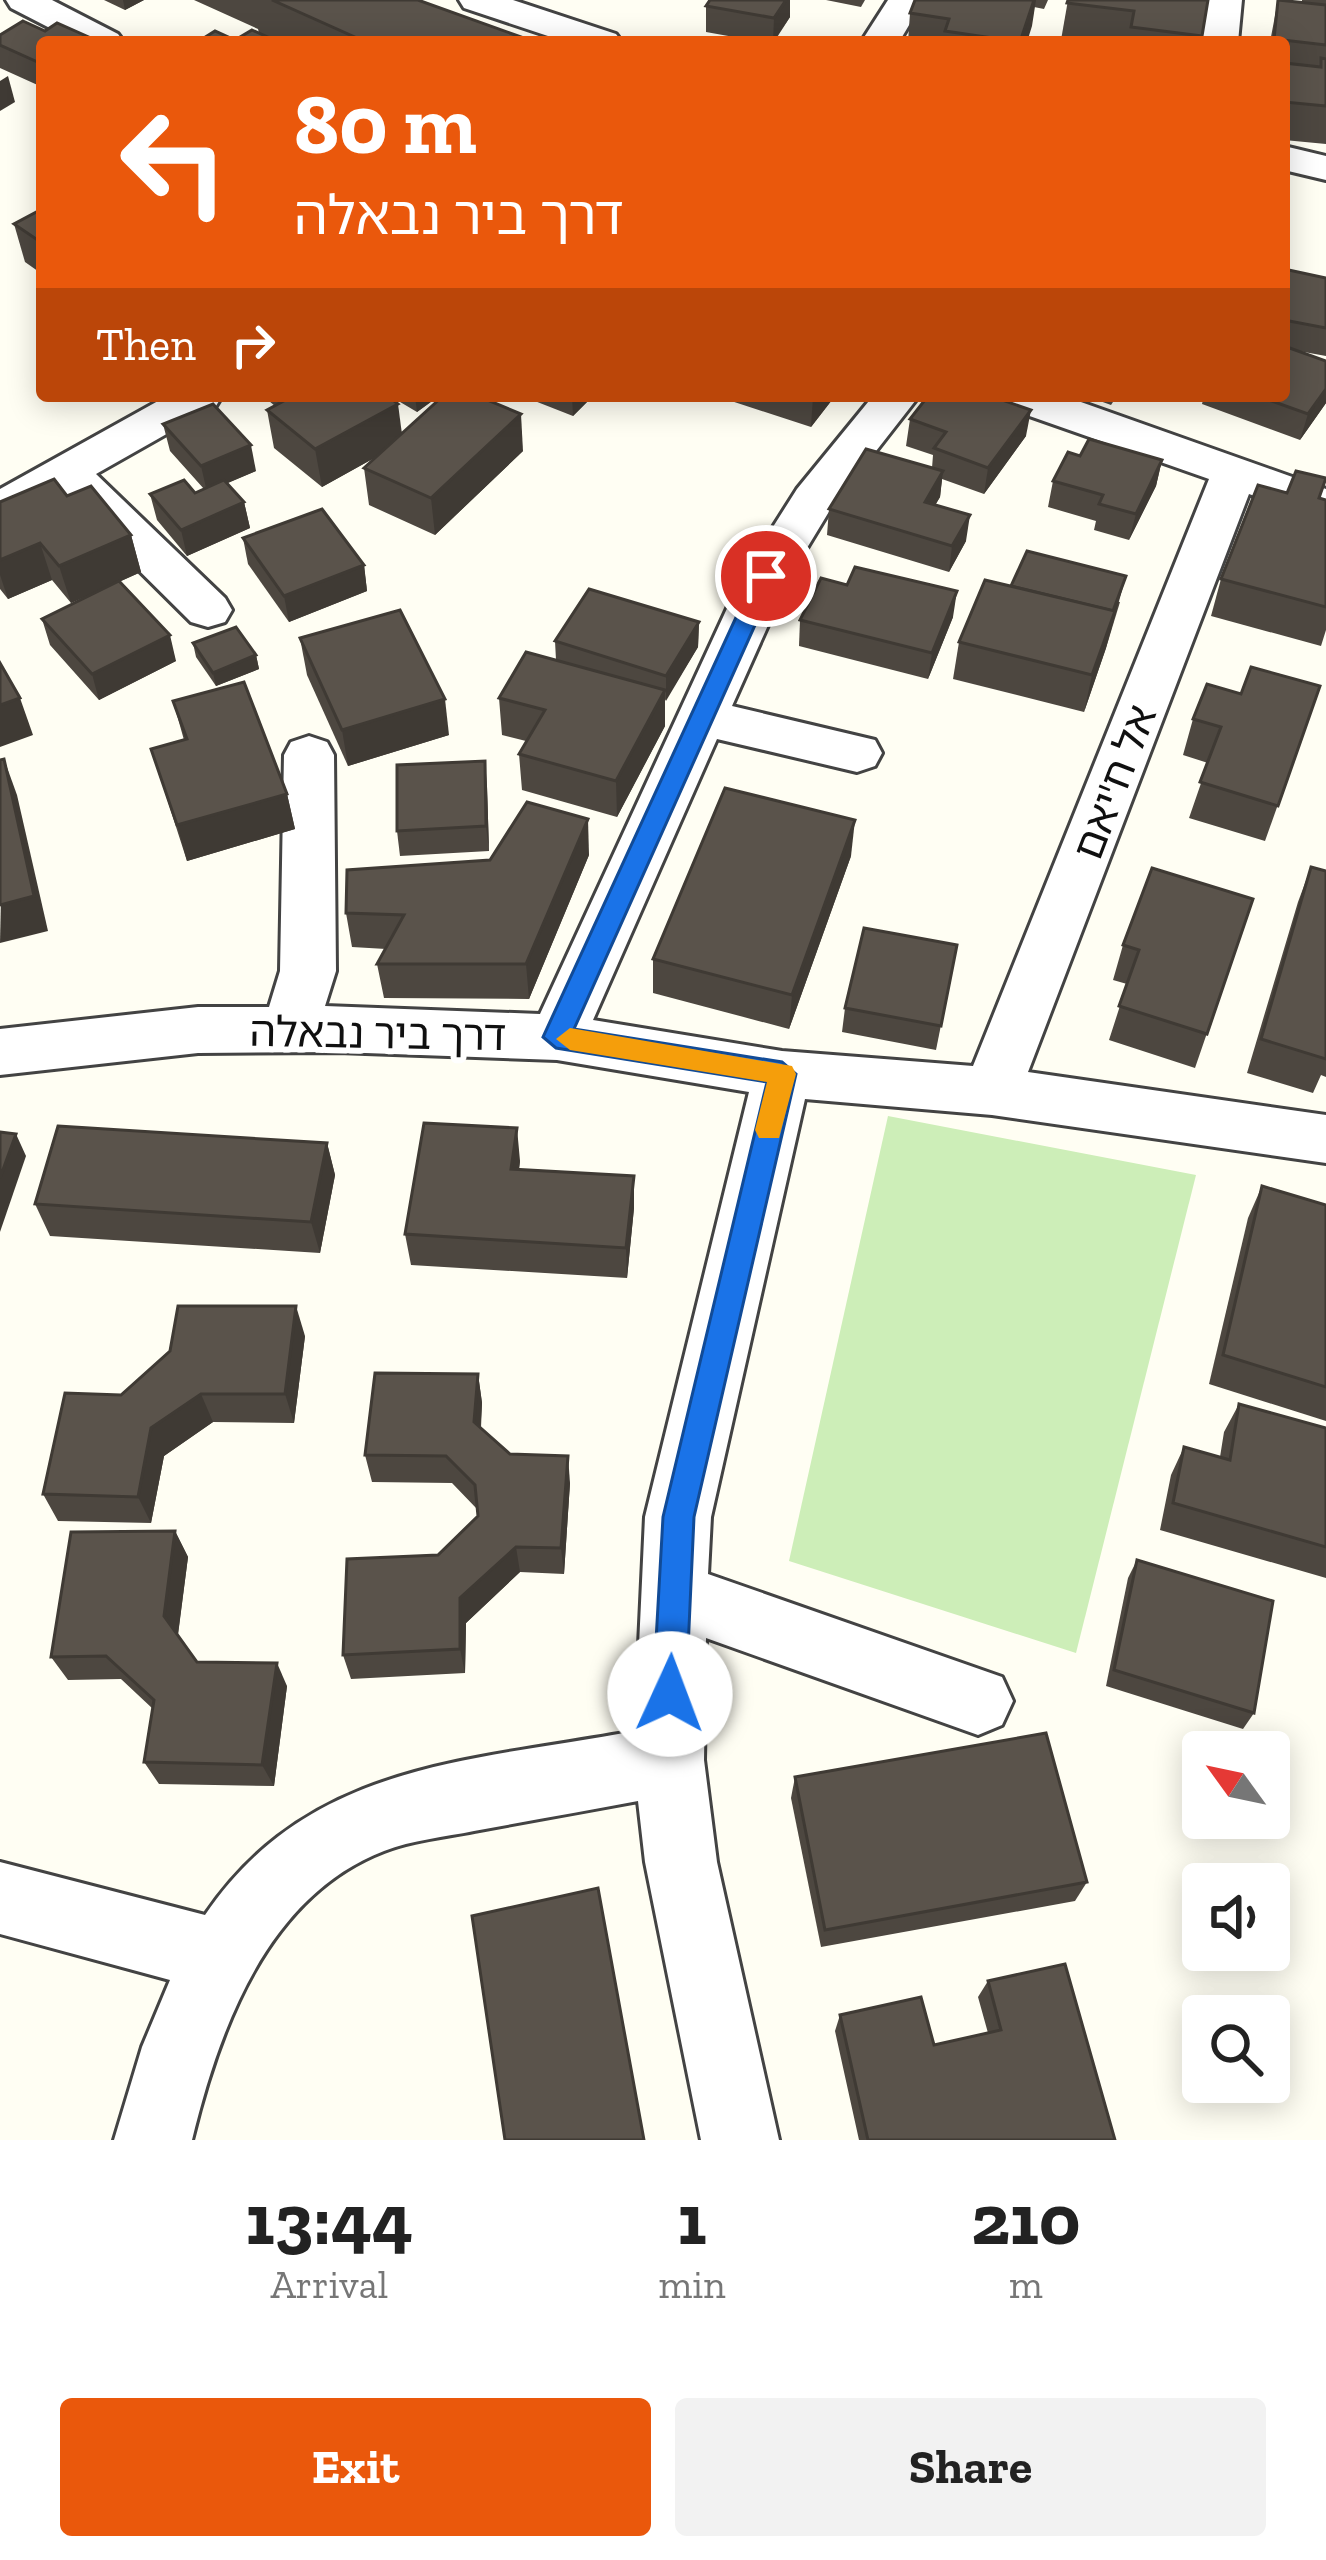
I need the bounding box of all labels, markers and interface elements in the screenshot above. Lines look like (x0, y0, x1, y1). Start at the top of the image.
text: 80 m (294, 74, 477, 175)
icon: left (96, 84, 252, 240)
text: דרך ביר נבאלה (294, 183, 624, 248)
icon: right (220, 312, 286, 378)
text: Then (96, 318, 196, 372)
pin (715, 525, 817, 627)
icon: arrive (733, 543, 799, 609)
street label: אל ח'יאם (1062, 698, 1167, 867)
street label: דרך ביר נבאלה (249, 1006, 507, 1061)
position arrow (607, 1631, 733, 1757)
north arrow (1182, 1731, 1290, 1839)
map controls (1182, 1731, 1290, 2103)
button: sound (1182, 1863, 1290, 1971)
button: search (1182, 1995, 1290, 2103)
text: 13:44 (246, 2176, 413, 2262)
text: 1 (678, 2176, 707, 2262)
text: 210 (971, 2176, 1080, 2262)
text: Arrival (271, 2261, 388, 2308)
text: min (659, 2261, 726, 2308)
text: m (1009, 2261, 1043, 2308)
button: Exit (60, 2398, 651, 2536)
button: Share (675, 2398, 1266, 2536)

